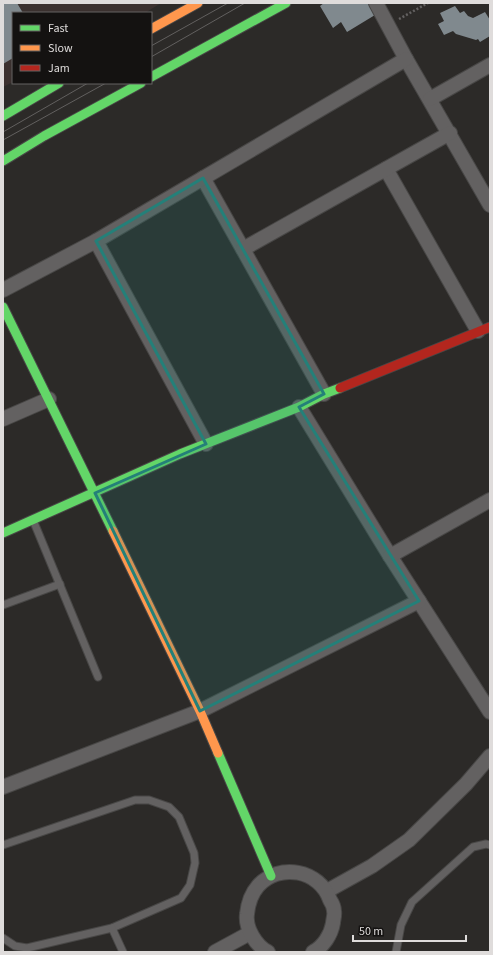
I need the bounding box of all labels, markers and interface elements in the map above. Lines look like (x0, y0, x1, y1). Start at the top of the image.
legend (12, 12, 152, 84)
text: Fast (48, 20, 68, 37)
text: Slow (48, 40, 73, 57)
text: Jam (48, 60, 70, 77)
scale bar (353, 917, 466, 943)
text: 50 m (359, 923, 383, 940)

